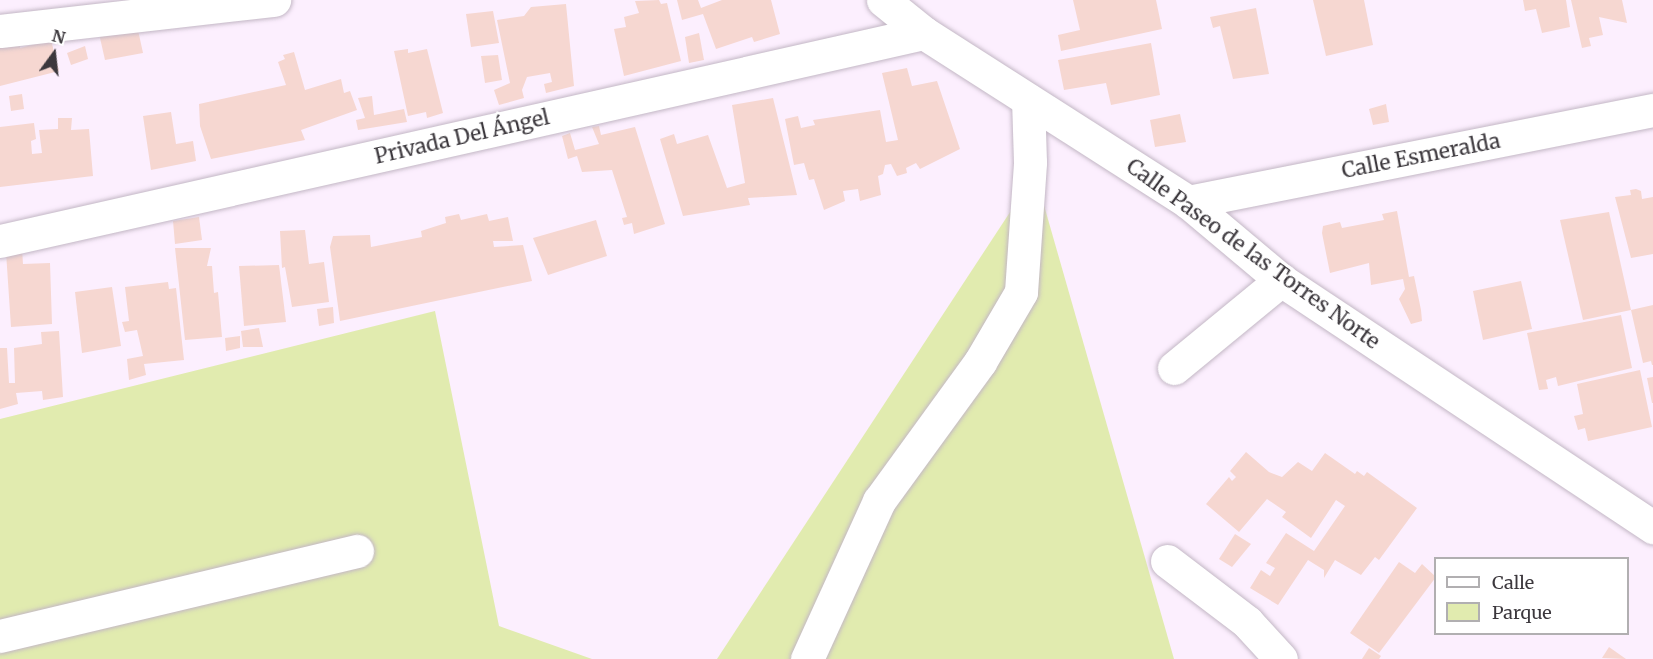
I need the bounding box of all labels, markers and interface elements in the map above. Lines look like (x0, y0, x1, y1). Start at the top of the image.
north arrow (24, 24, 84, 84)
text: N (50, 25, 67, 48)
street label: Privada Del Ángel (372, 105, 552, 169)
street label: Calle Esmeralda (1340, 128, 1502, 184)
street label: Calle Paseo de las Torres Norte (1121, 154, 1385, 354)
legend (1434, 557, 1629, 635)
text: Calle (1492, 571, 1534, 594)
text: Parque (1492, 601, 1552, 624)

